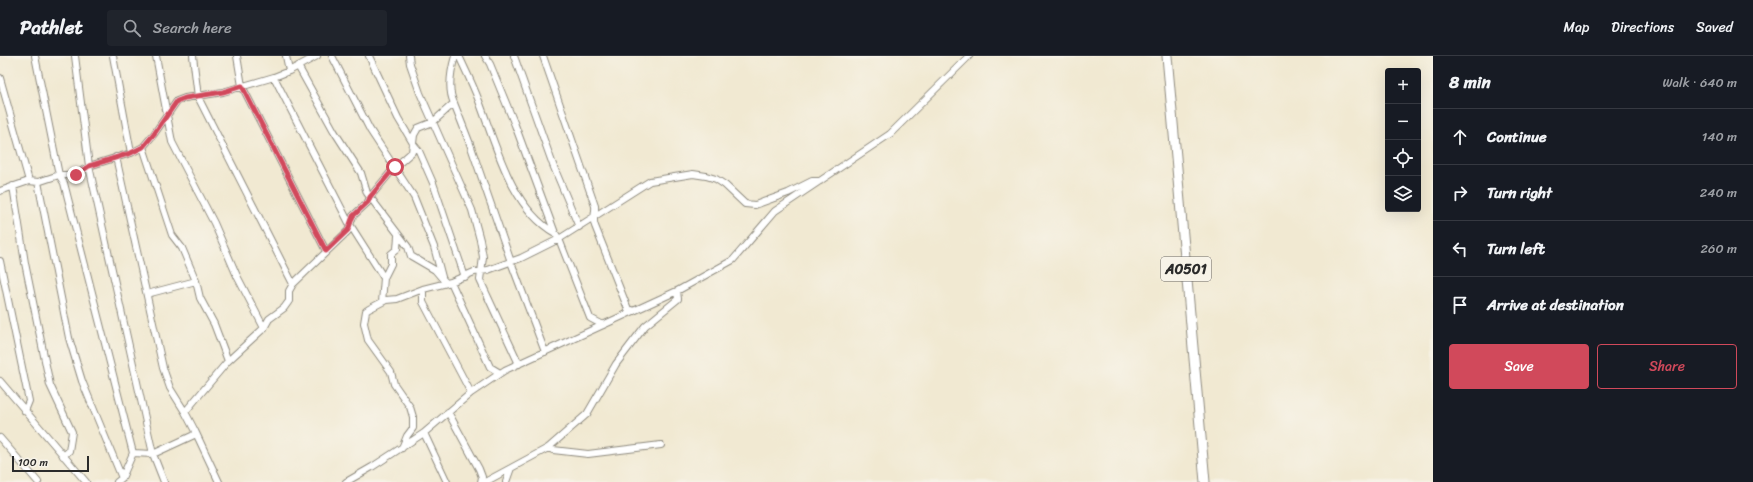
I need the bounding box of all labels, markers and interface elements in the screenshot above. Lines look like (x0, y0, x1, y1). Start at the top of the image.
search box (107, 10, 387, 46)
text: Pathlet (20, 11, 83, 44)
text: Search here (153, 15, 232, 41)
text: Map (1563, 15, 1589, 40)
text: Directions (1611, 15, 1674, 40)
text: Saved (1696, 15, 1733, 40)
icon: search (121, 17, 143, 39)
text: 8 min (1449, 67, 1491, 97)
map controls (1385, 68, 1421, 212)
button: + (1385, 68, 1421, 104)
text: Walk · 640 m (1663, 71, 1737, 94)
button: − (1385, 104, 1421, 140)
text: Continue (1487, 124, 1547, 150)
text: 140 m (1702, 125, 1737, 148)
icon: ahead (1449, 126, 1471, 148)
button: locate (1385, 140, 1421, 176)
route start (386, 158, 404, 176)
route end (67, 166, 85, 184)
button: layers (1385, 176, 1421, 212)
text: Turn right (1487, 180, 1552, 206)
text: 240 m (1700, 181, 1737, 204)
icon: right (1449, 182, 1471, 204)
text: Turn left (1487, 236, 1545, 262)
text: 260 m (1701, 237, 1737, 260)
icon: left (1449, 238, 1471, 260)
road number: A0501 (1161, 257, 1211, 281)
text: Arrive at destination (1487, 292, 1624, 318)
icon: arrive (1449, 294, 1471, 316)
button: Save (1449, 344, 1589, 389)
button: Share (1597, 344, 1737, 389)
text: 100 m (18, 453, 48, 472)
scale bar (12, 454, 89, 473)

